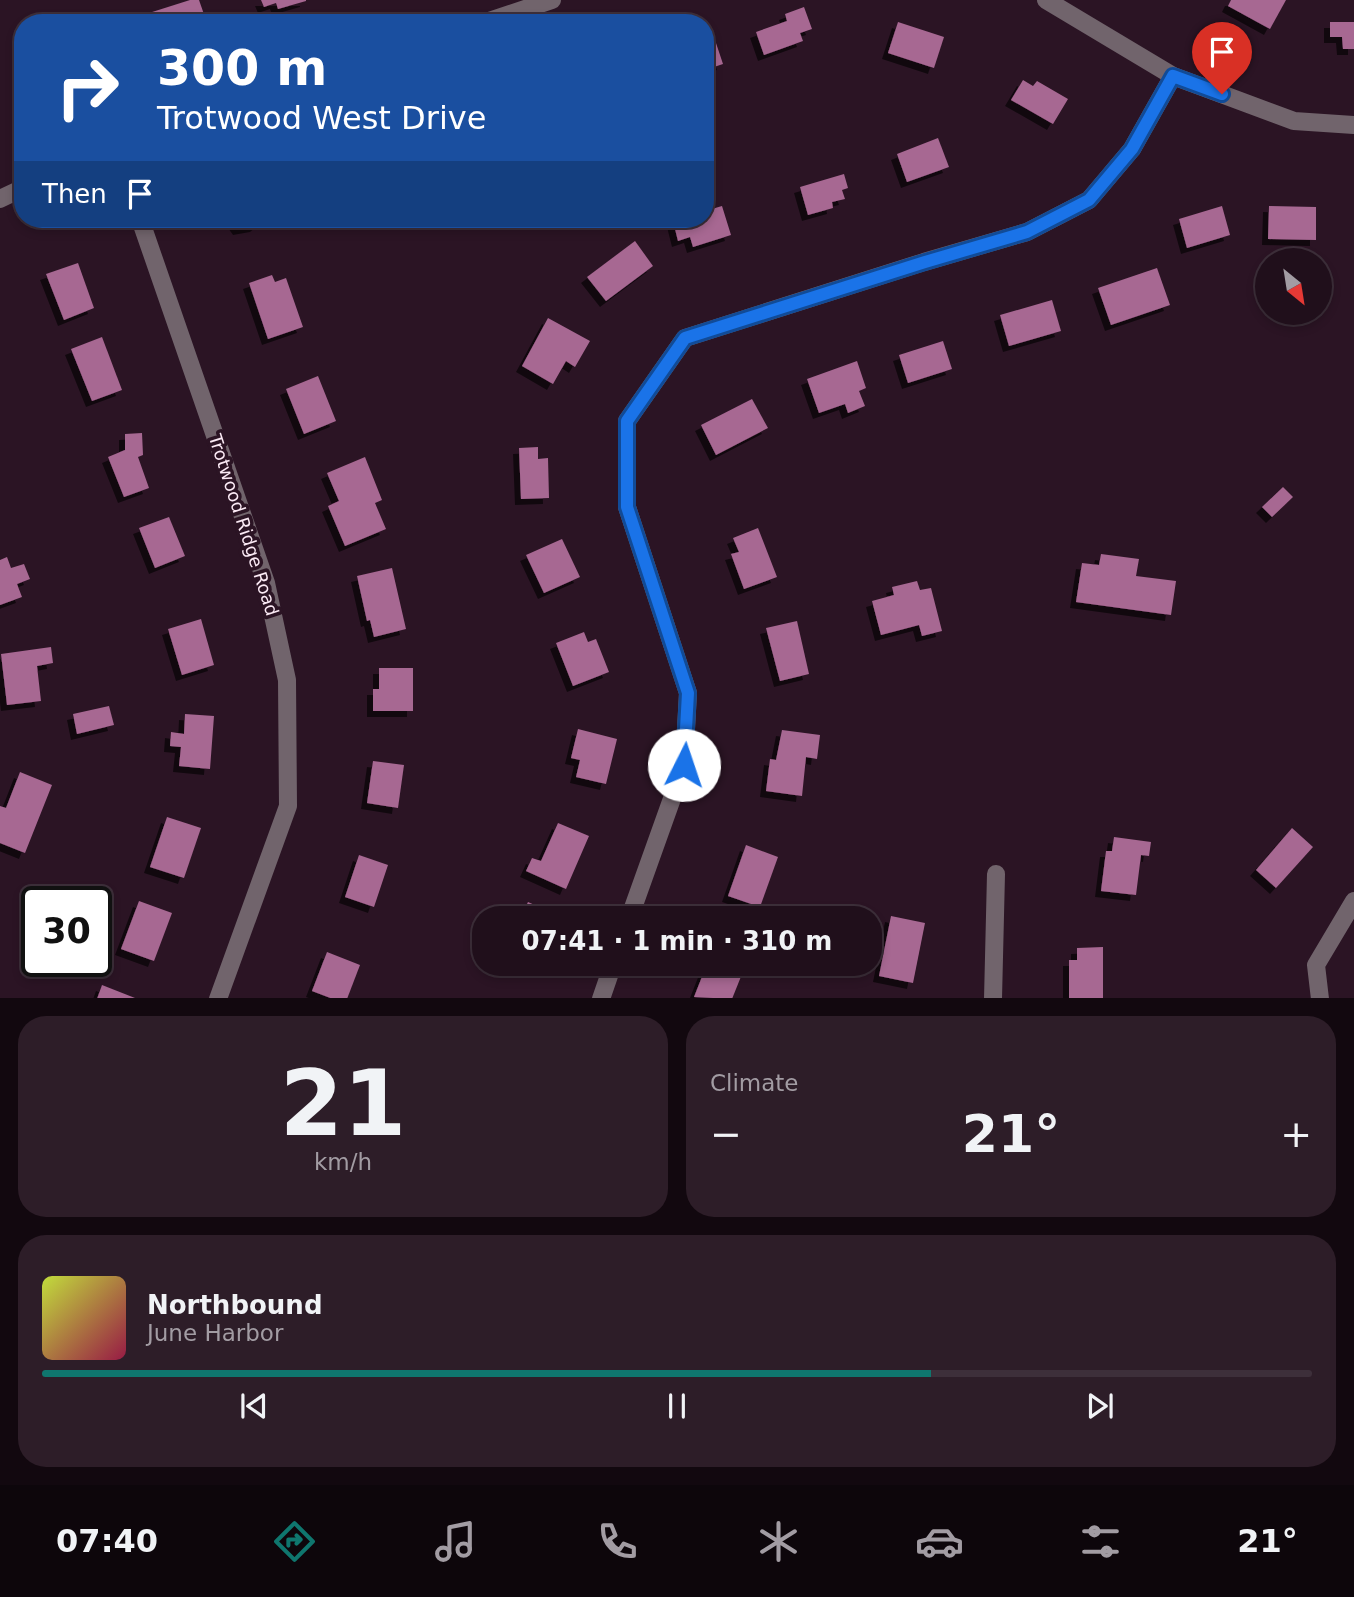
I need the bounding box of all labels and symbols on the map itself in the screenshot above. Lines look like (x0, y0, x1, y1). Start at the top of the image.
pin (1192, 22, 1252, 94)
north arrow (1255, 248, 1332, 326)
street label: Trotwood Ridge Road (204, 431, 283, 618)
position arrow (647, 728, 721, 802)
speed limit sign: 30 (21, 886, 112, 977)

